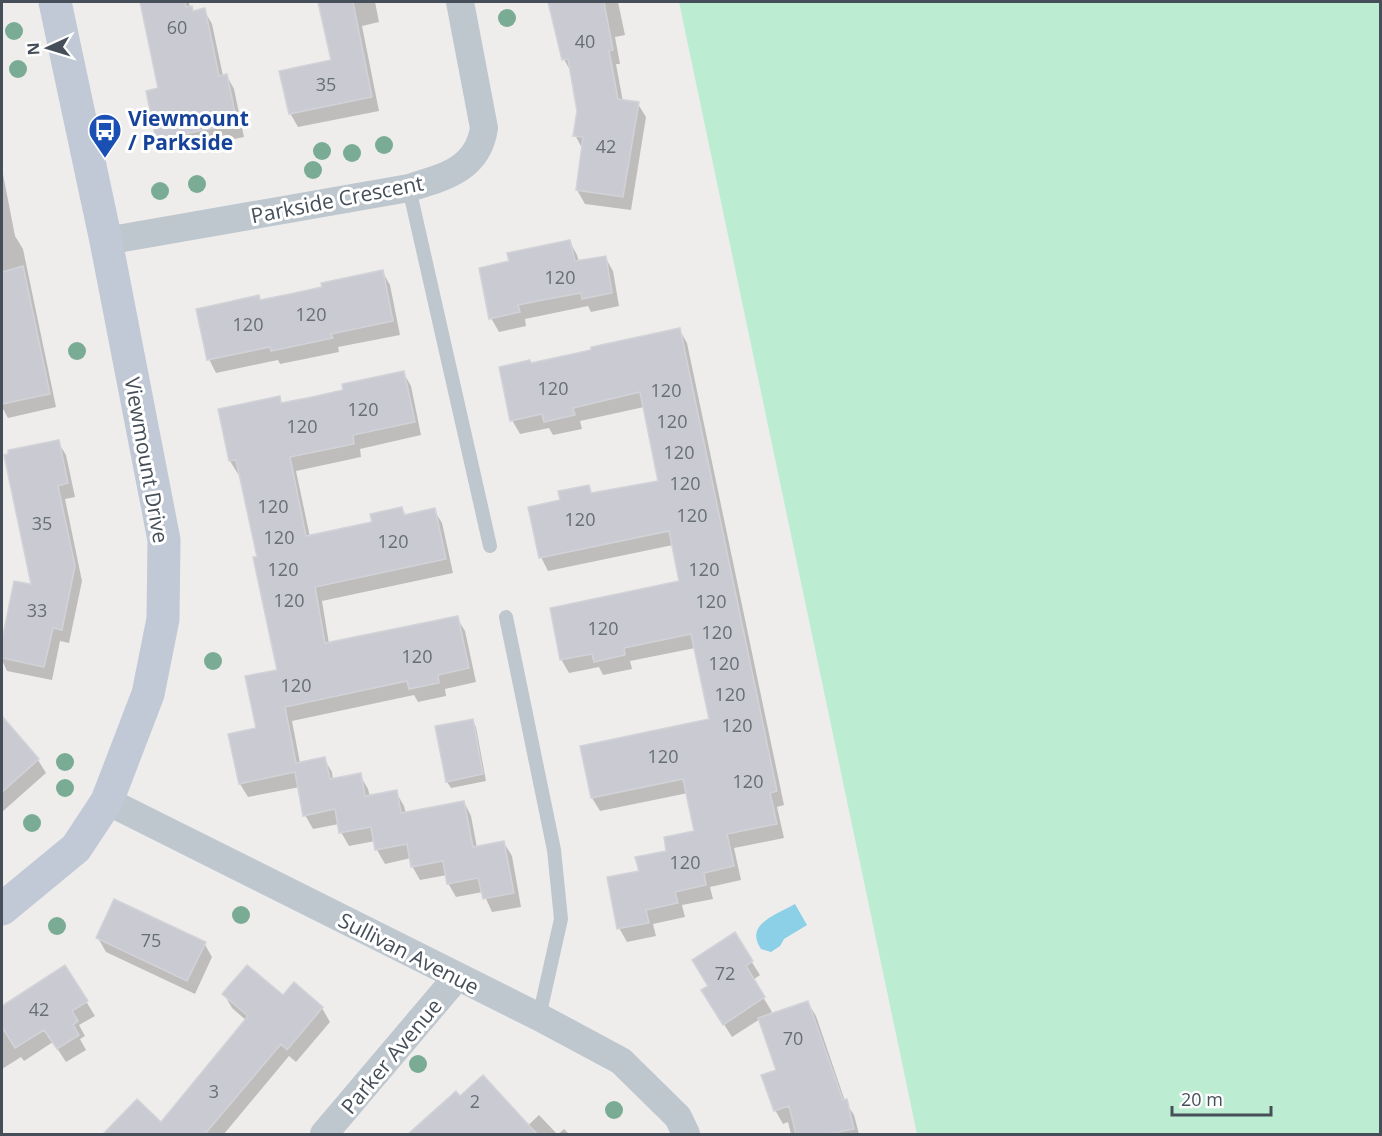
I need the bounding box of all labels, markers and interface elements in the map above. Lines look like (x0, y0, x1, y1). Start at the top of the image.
house number: 60 (167, 15, 187, 39)
north arrow (18, 18, 78, 78)
house number: 40 (575, 29, 595, 53)
text: N (22, 42, 44, 56)
house number: 35 (316, 72, 336, 96)
place label: Viewmount / Parkside (128, 104, 249, 156)
bus stop icon: Viewmount / Parkside (87, 112, 123, 159)
house number: 42 (596, 134, 616, 158)
street label: Parkside Crescent (248, 169, 426, 229)
house number: 120 (545, 265, 575, 289)
house number: 120 (296, 302, 326, 326)
house number: 120 (233, 312, 263, 336)
street label: Viewmount Drive (119, 375, 175, 545)
house number: 120 (538, 376, 568, 400)
house number: 120 (651, 378, 681, 402)
house number: 120 (348, 397, 378, 421)
house number: 120 (657, 409, 687, 433)
house number: 120 (287, 414, 317, 438)
house number: 120 (664, 440, 694, 464)
house number: 120 (670, 471, 700, 495)
house number: 120 (258, 494, 288, 518)
house number: 120 (677, 503, 707, 527)
house number: 120 (565, 507, 595, 531)
house number: 35 (32, 511, 52, 535)
house number: 120 (264, 525, 294, 549)
house number: 120 (378, 529, 408, 553)
house number: 120 (268, 557, 298, 581)
house number: 120 (689, 557, 719, 581)
house number: 120 (274, 588, 304, 612)
house number: 120 (696, 589, 726, 613)
house number: 33 (27, 598, 47, 622)
house number: 120 (588, 616, 618, 640)
house number: 120 (702, 620, 732, 644)
house number: 120 (402, 644, 432, 668)
house number: 120 (709, 651, 739, 675)
house number: 120 (281, 673, 311, 697)
house number: 120 (715, 682, 745, 706)
house number: 120 (722, 713, 752, 737)
house number: 120 (648, 744, 678, 768)
house number: 120 (733, 769, 763, 793)
house number: 120 (670, 850, 700, 874)
street label: Sullivan Avenue (334, 906, 484, 1000)
house number: 75 (141, 928, 161, 952)
house number: 72 (715, 961, 735, 985)
street label: Parker Avenue (334, 992, 448, 1120)
house number: 42 (29, 997, 49, 1021)
house number: 70 (783, 1026, 803, 1050)
house number: 3 (209, 1079, 219, 1103)
scale bar (1172, 1079, 1271, 1117)
text: 20 m (1181, 1087, 1223, 1111)
house number: 2 (470, 1089, 480, 1113)

